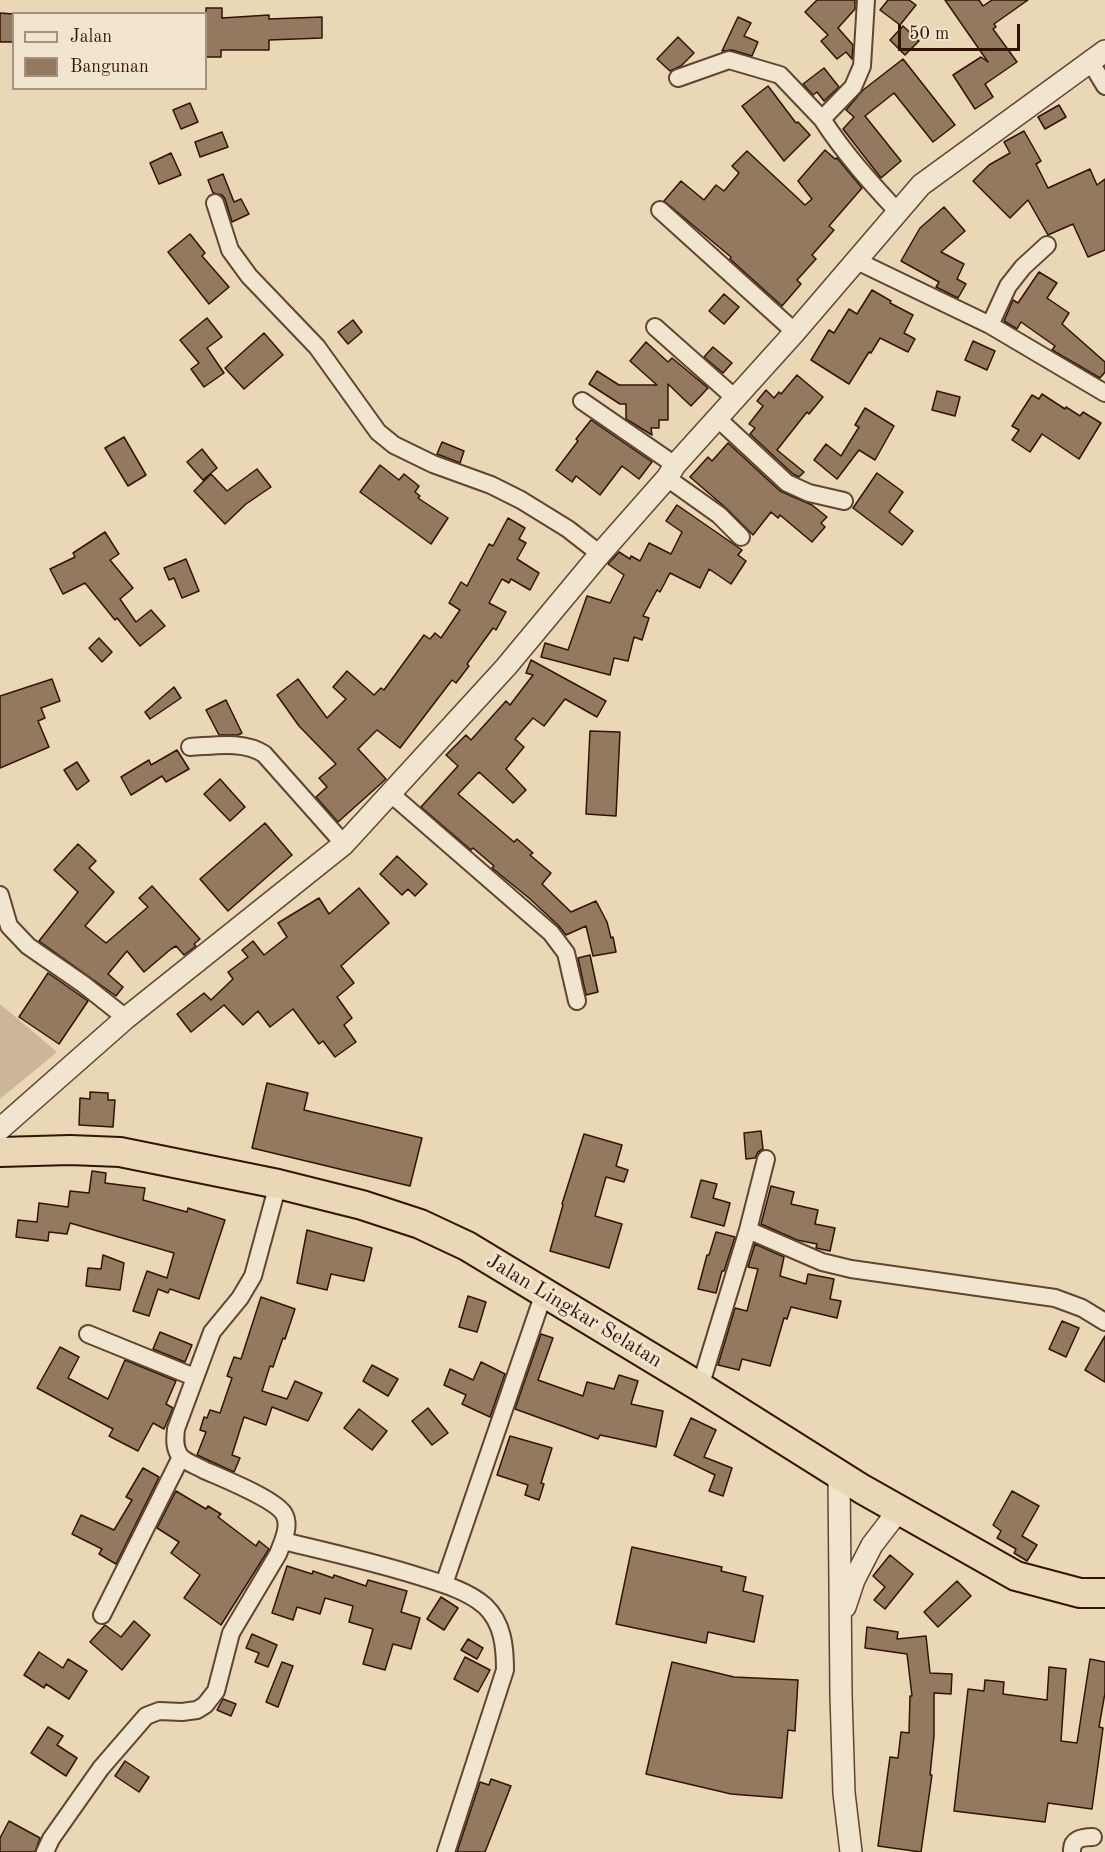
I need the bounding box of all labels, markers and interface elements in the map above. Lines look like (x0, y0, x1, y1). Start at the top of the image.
legend (12, 12, 207, 90)
scale bar (901, 12, 1022, 50)
text: 50 m (909, 25, 949, 43)
text: Jalan (70, 28, 112, 46)
text: Bangunan (70, 58, 149, 76)
street label: Jalan Lingkar Selatan (481, 1248, 667, 1374)

